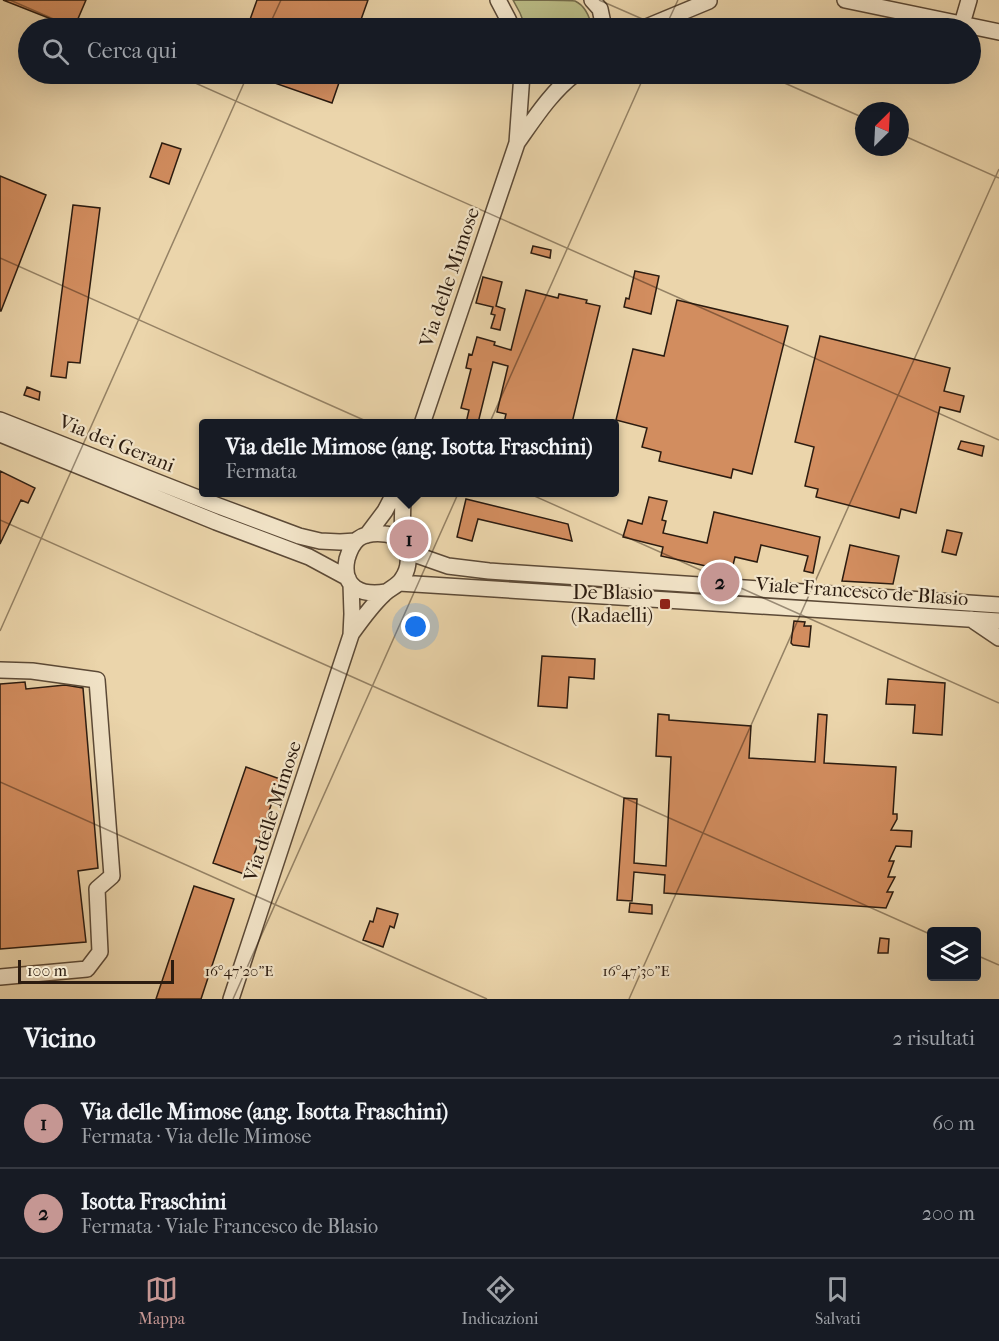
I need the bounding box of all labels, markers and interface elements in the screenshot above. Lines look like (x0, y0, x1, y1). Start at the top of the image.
search box (18, 18, 981, 84)
icon: search (39, 35, 72, 68)
text: Cerca qui (87, 38, 177, 64)
north arrow (855, 102, 909, 156)
street label: Via delle Mimose (414, 204, 484, 351)
street label: Via dei Gerani (55, 409, 178, 477)
popup (199, 419, 619, 497)
text: Via delle Mimose (ang. Isotta Fraschini) (225, 434, 593, 460)
text: Fermata (225, 460, 297, 483)
pin: 1 (390, 516, 428, 562)
pin: 2 (700, 560, 740, 604)
street label: Viale Francesco de Blasio (754, 573, 969, 610)
place label: De Blasio (Radaelli) (571, 581, 653, 627)
marker: De Blasio (Radaelli) (658, 597, 672, 611)
your location (401, 612, 430, 641)
street label: Via delle Mimose (239, 738, 306, 885)
map controls (927, 927, 981, 981)
button: layers (927, 927, 981, 981)
scale bar (18, 957, 174, 984)
text: 100 m (27, 961, 67, 980)
text: 16°47'20"E (205, 962, 273, 980)
text: 16°47'30"E (602, 962, 670, 980)
text: Vicino (24, 1023, 96, 1054)
text: 2 risultati (892, 1027, 975, 1050)
text: Via delle Mimose (ang. Isotta Fraschini) (81, 1099, 448, 1125)
text: 1 (40, 1112, 47, 1135)
text: 60 m (932, 1112, 975, 1135)
text: Fermata · Via delle Mimose (81, 1125, 311, 1148)
text: Isotta Fraschini (81, 1189, 227, 1215)
text: 2 (38, 1202, 49, 1225)
text: 200 m (922, 1202, 975, 1225)
text: Fermata · Viale Francesco de Blasio (81, 1215, 378, 1238)
tab: Mappa (138, 1273, 185, 1328)
tab: Indicazioni (462, 1273, 539, 1328)
tab: Salvati (815, 1273, 861, 1328)

